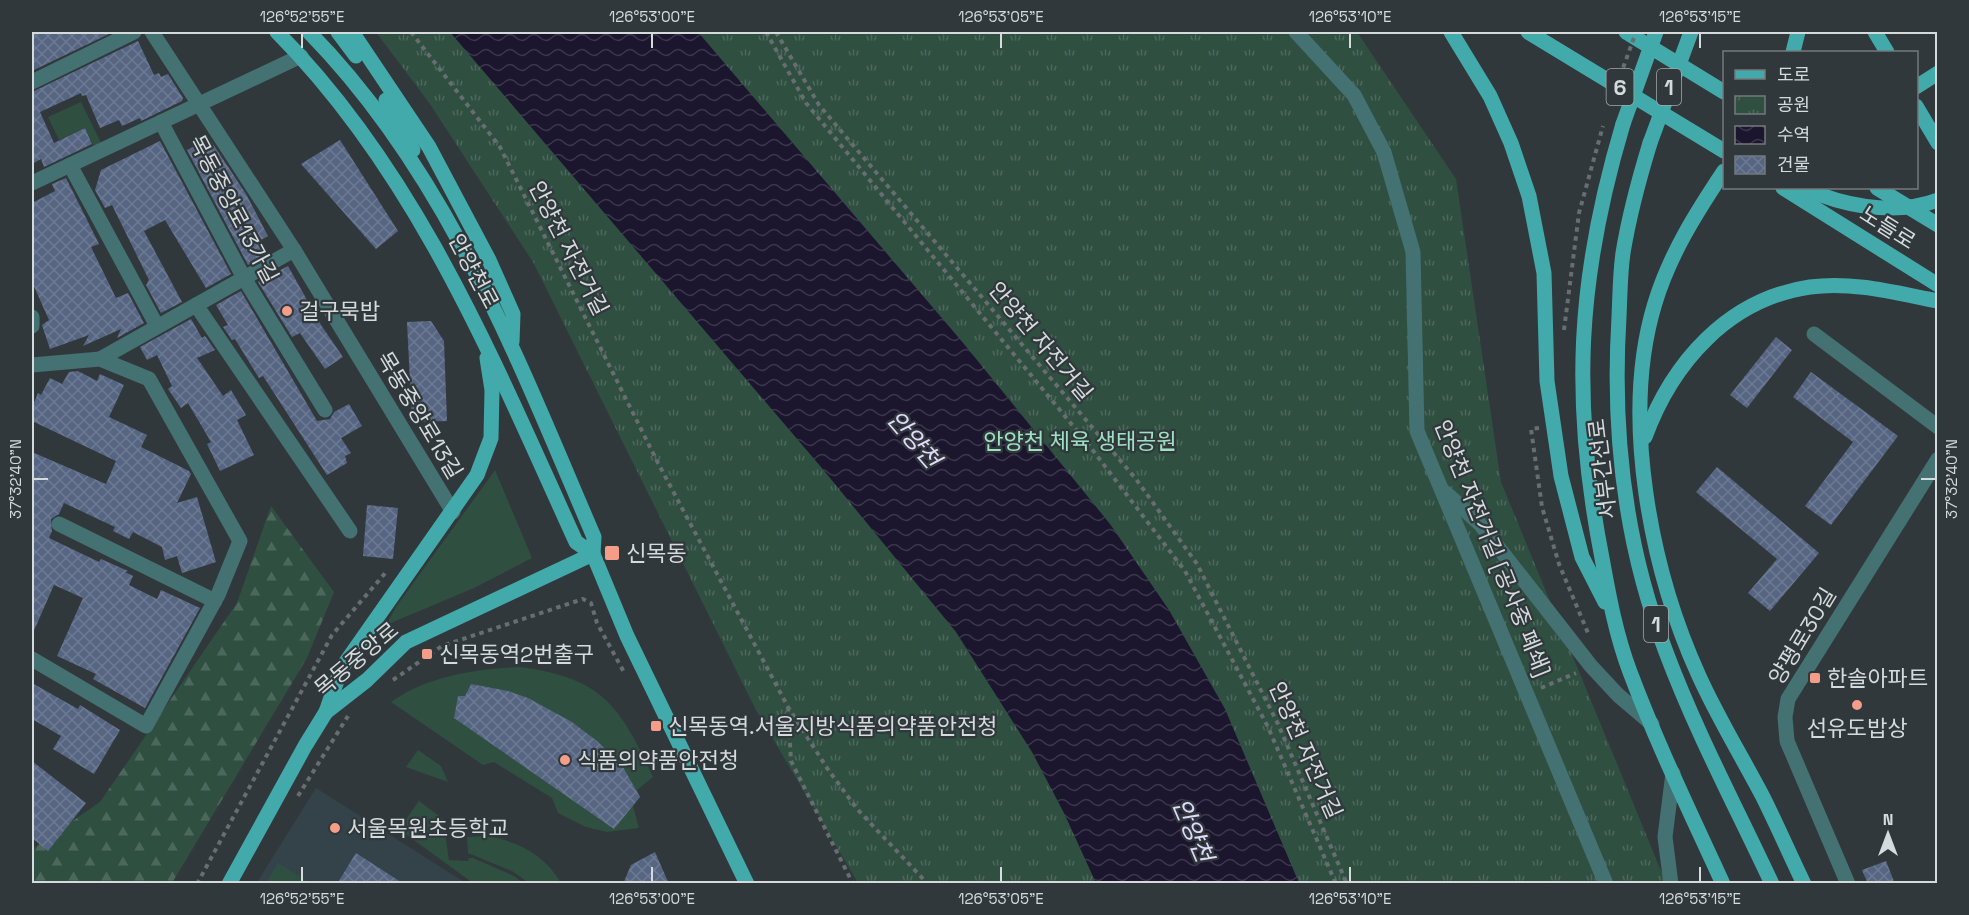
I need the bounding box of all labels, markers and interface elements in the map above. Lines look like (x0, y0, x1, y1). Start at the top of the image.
text: 126°52'55"E (260, 7, 344, 26)
text: 126°53'00"E (609, 7, 695, 26)
text: 126°53'05"E (958, 7, 1044, 26)
text: 126°53'10"E (1309, 7, 1391, 26)
text: 126°53'15"E (1659, 7, 1741, 26)
legend (1723, 51, 1918, 189)
text: 도로 (1777, 63, 1810, 86)
road number: 6 (1606, 69, 1634, 105)
road number: 1 (1657, 69, 1681, 105)
text: 공원 (1777, 93, 1810, 116)
text: 수역 (1777, 123, 1810, 146)
street label: 목동중앙로13가길 (183, 130, 285, 288)
text: 건물 (1777, 153, 1810, 176)
street label: 안양천 자전거길 (523, 176, 615, 320)
street label: 노들로 (1855, 199, 1921, 255)
street label: 안양천로 (443, 229, 505, 313)
street label: 안양천 자전거길 (983, 276, 1099, 406)
place label: 걸구묵밥 (299, 297, 380, 325)
marker: 걸구묵밥 (280, 304, 294, 318)
street label: 목동중앙로13길 (371, 346, 469, 484)
water label: 안양천 (881, 404, 949, 476)
street label: 안양천 자전거길 [공사중 폐쇄] (1429, 415, 1557, 681)
street label: 서부간선로 (1582, 417, 1622, 521)
park label: 안양천 체육 생태공원 (983, 427, 1177, 455)
text: 37°32'40"N (6, 439, 25, 519)
text: 37°32'40"N (1942, 439, 1961, 519)
place label: 신목동 (626, 539, 687, 567)
marker: 신목동 (603, 544, 621, 562)
street label: 양평로30길 (1762, 582, 1842, 690)
road number: 1 (1644, 606, 1668, 642)
street label: 목동중앙로 (308, 616, 404, 702)
place label: 신목동역2번출구 (439, 640, 594, 668)
marker: 신목동역2번출구 (420, 647, 434, 661)
place label: 한솔아파트 (1827, 664, 1928, 692)
marker: 한솔아파트 (1808, 671, 1822, 685)
street label: 안양천 자전거길 (1263, 677, 1349, 823)
marker: 선유도밥상 (1850, 698, 1864, 712)
place label: 신목동역.서울지방식품의약품안전청 (668, 712, 997, 740)
place label: 선유도밥상 (1806, 714, 1908, 742)
marker: 신목동역.서울지방식품의약품안전청 (649, 719, 663, 733)
place label: 식품의약품안전청 (577, 746, 739, 774)
marker: 식품의약품안전청 (558, 753, 572, 767)
water label: 안양천 (1166, 793, 1221, 869)
north arrow (1858, 804, 1918, 864)
text: N (1883, 809, 1893, 830)
place label: 서울목원초등학교 (347, 814, 509, 842)
marker: 서울목원초등학교 (328, 821, 342, 835)
text: 126°52'55"E (260, 889, 344, 908)
text: 126°53'00"E (609, 889, 695, 908)
text: 126°53'05"E (958, 889, 1044, 908)
text: 126°53'10"E (1309, 889, 1391, 908)
text: 126°53'15"E (1659, 889, 1741, 908)

